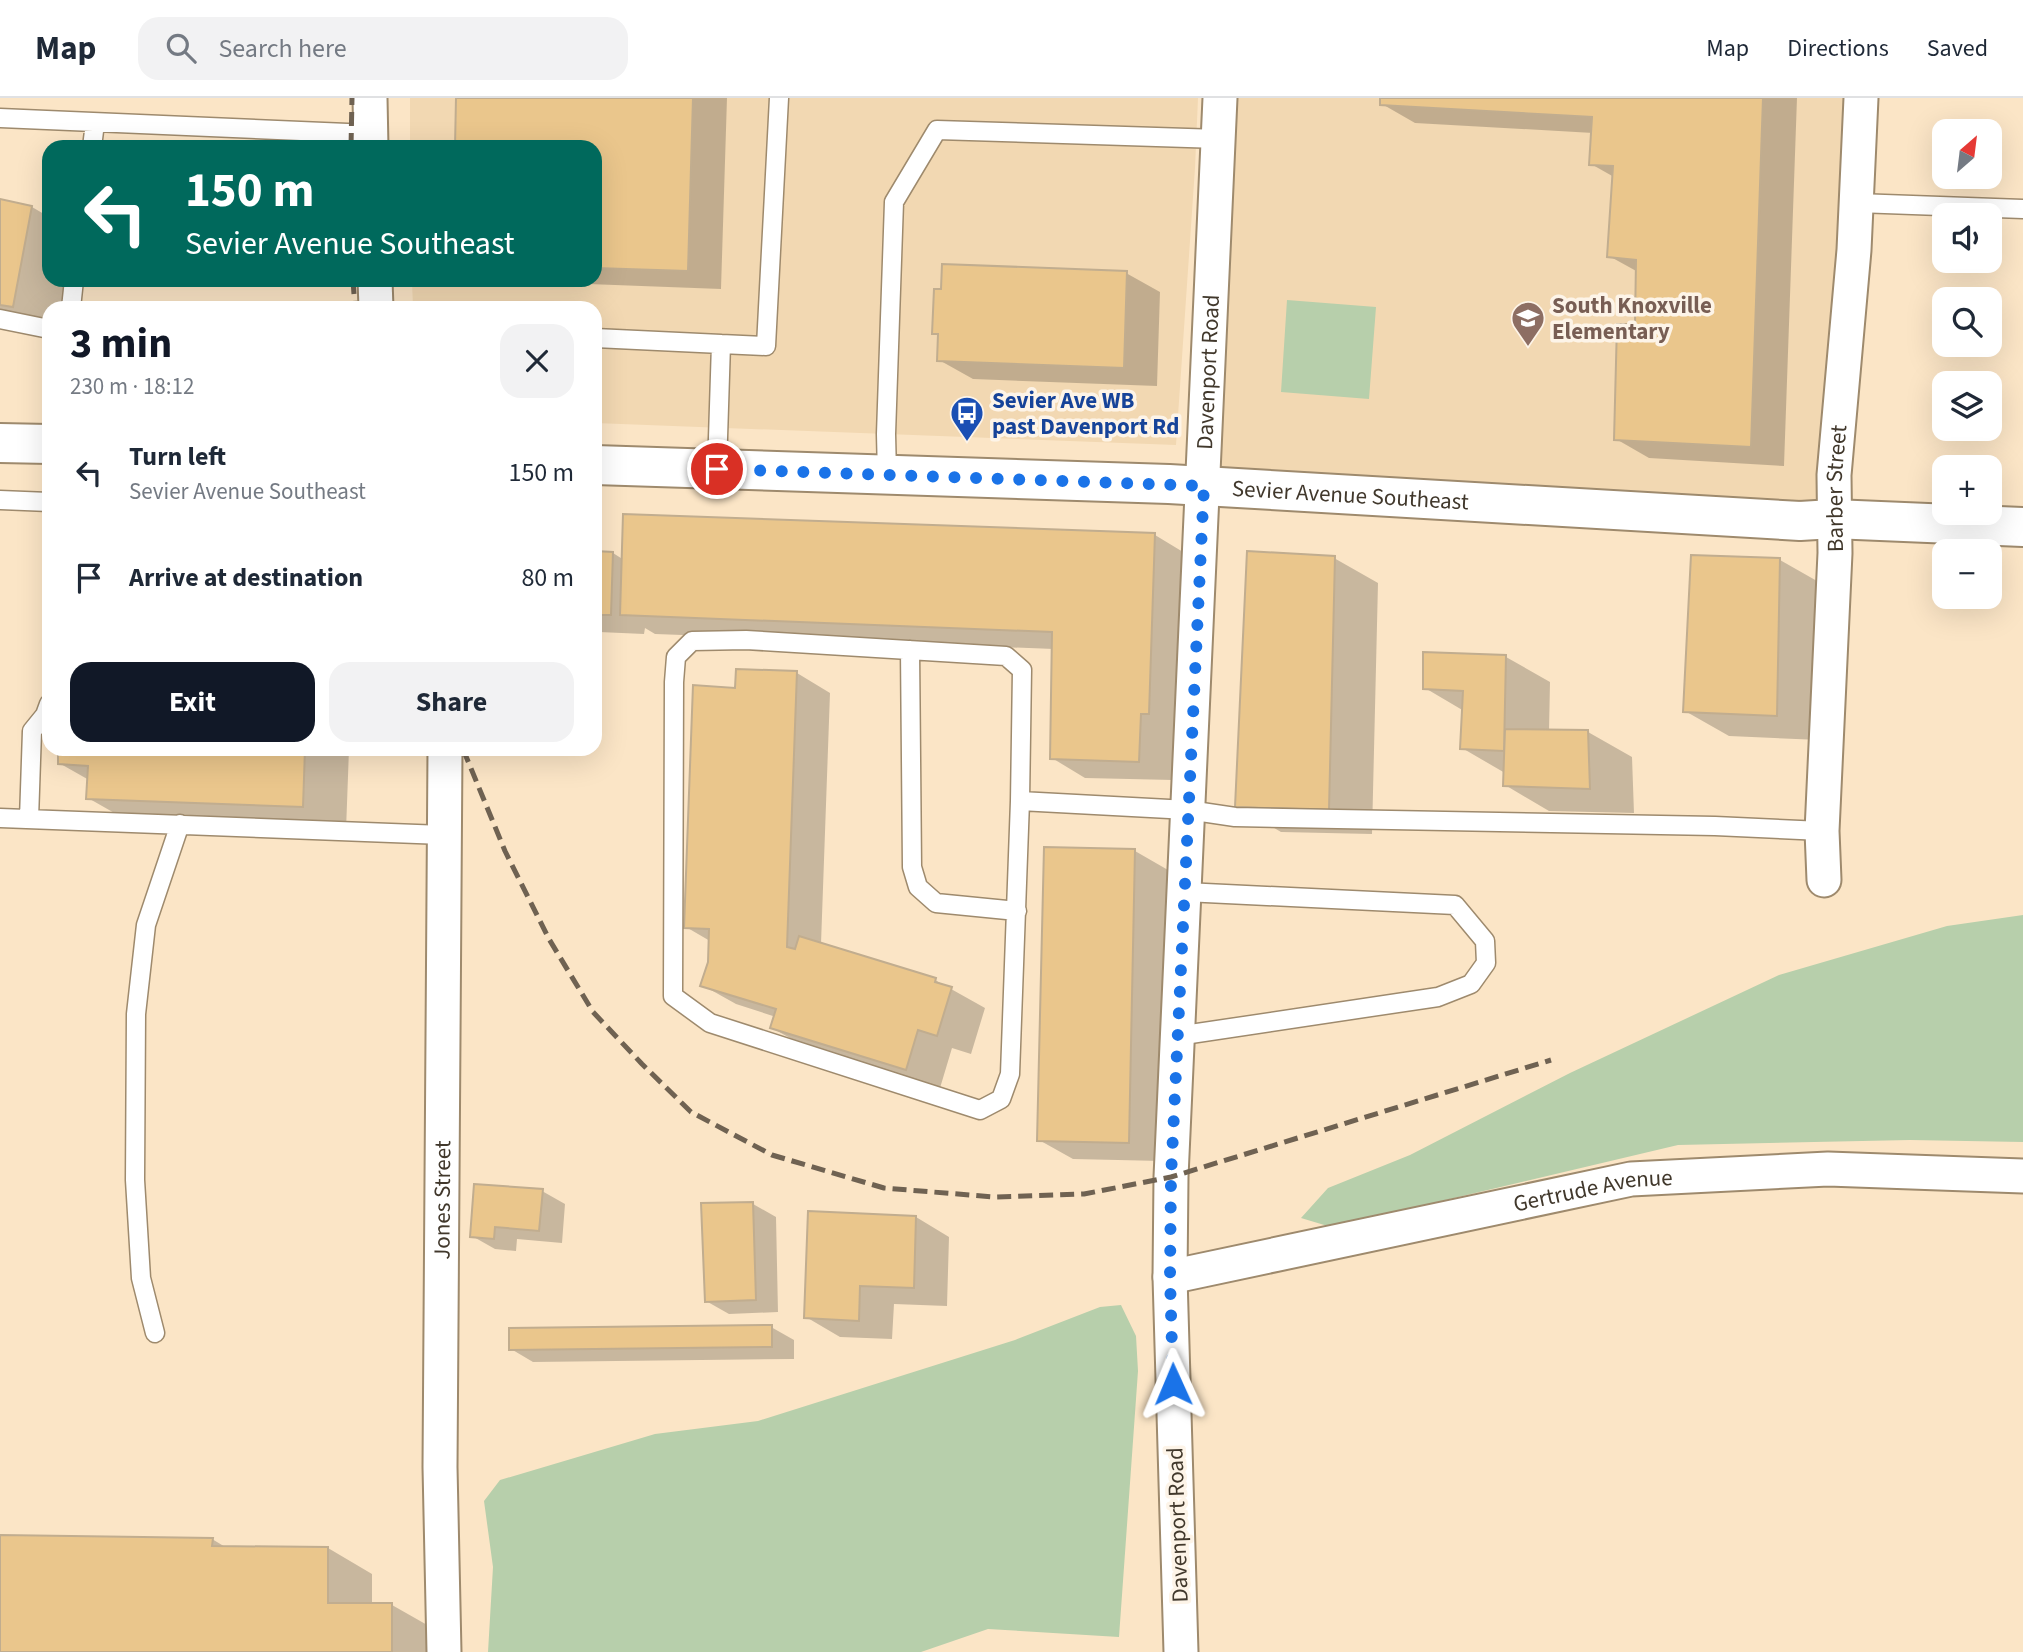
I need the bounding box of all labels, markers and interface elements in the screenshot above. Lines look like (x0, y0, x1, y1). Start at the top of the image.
search box (138, 17, 628, 80)
text: Map (35, 25, 96, 72)
icon: search (162, 29, 200, 67)
text: Search here (218, 30, 347, 67)
text: Map (1706, 31, 1749, 66)
text: Directions (1787, 31, 1889, 66)
text: Saved (1927, 31, 1988, 66)
north arrow (1932, 119, 2002, 189)
map controls (1932, 119, 2002, 609)
text: 150 m (185, 156, 314, 226)
icon: left (70, 168, 161, 259)
button: sound (1932, 203, 2002, 273)
text: Sevier Avenue Southeast (185, 221, 515, 267)
button: search (1932, 287, 2002, 357)
place label: South Knoxville Elementary (1552, 289, 1712, 348)
street label: Davenport Road (1188, 294, 1228, 450)
school or university icon: South Knoxville Elementary (1509, 299, 1547, 348)
text: 3 min (70, 314, 172, 374)
button: close (500, 324, 574, 398)
text: 230 m · 18:12 (70, 370, 194, 403)
button: layers (1932, 371, 2002, 441)
place label: Sevier Ave WB past Davenport Rd (992, 384, 1179, 443)
bus stop icon: Sevier Ave WB past Davenport Rd (948, 394, 986, 443)
street label: Barber Street (1818, 423, 1855, 552)
text: Turn left (129, 438, 226, 475)
pin (687, 439, 747, 499)
icon: arrive (698, 450, 736, 488)
icon: left (70, 454, 108, 492)
text: 150 m (508, 454, 574, 491)
button: + (1932, 455, 2002, 525)
street label: Sevier Avenue Southeast (1231, 472, 1470, 519)
text: Sevier Avenue Southeast (129, 475, 366, 508)
button: − (1932, 539, 2002, 609)
icon: arrive (70, 559, 108, 597)
text: Arrive at destination (129, 559, 363, 596)
text: 80 m (521, 559, 574, 596)
button: Exit (70, 662, 315, 742)
button: Share (329, 662, 574, 742)
street label: Jones Street (425, 1140, 459, 1260)
street label: Gertrude Avenue (1510, 1161, 1673, 1221)
position arrow (1136, 1347, 1210, 1421)
street label: Davenport Road (1158, 1447, 1197, 1603)

